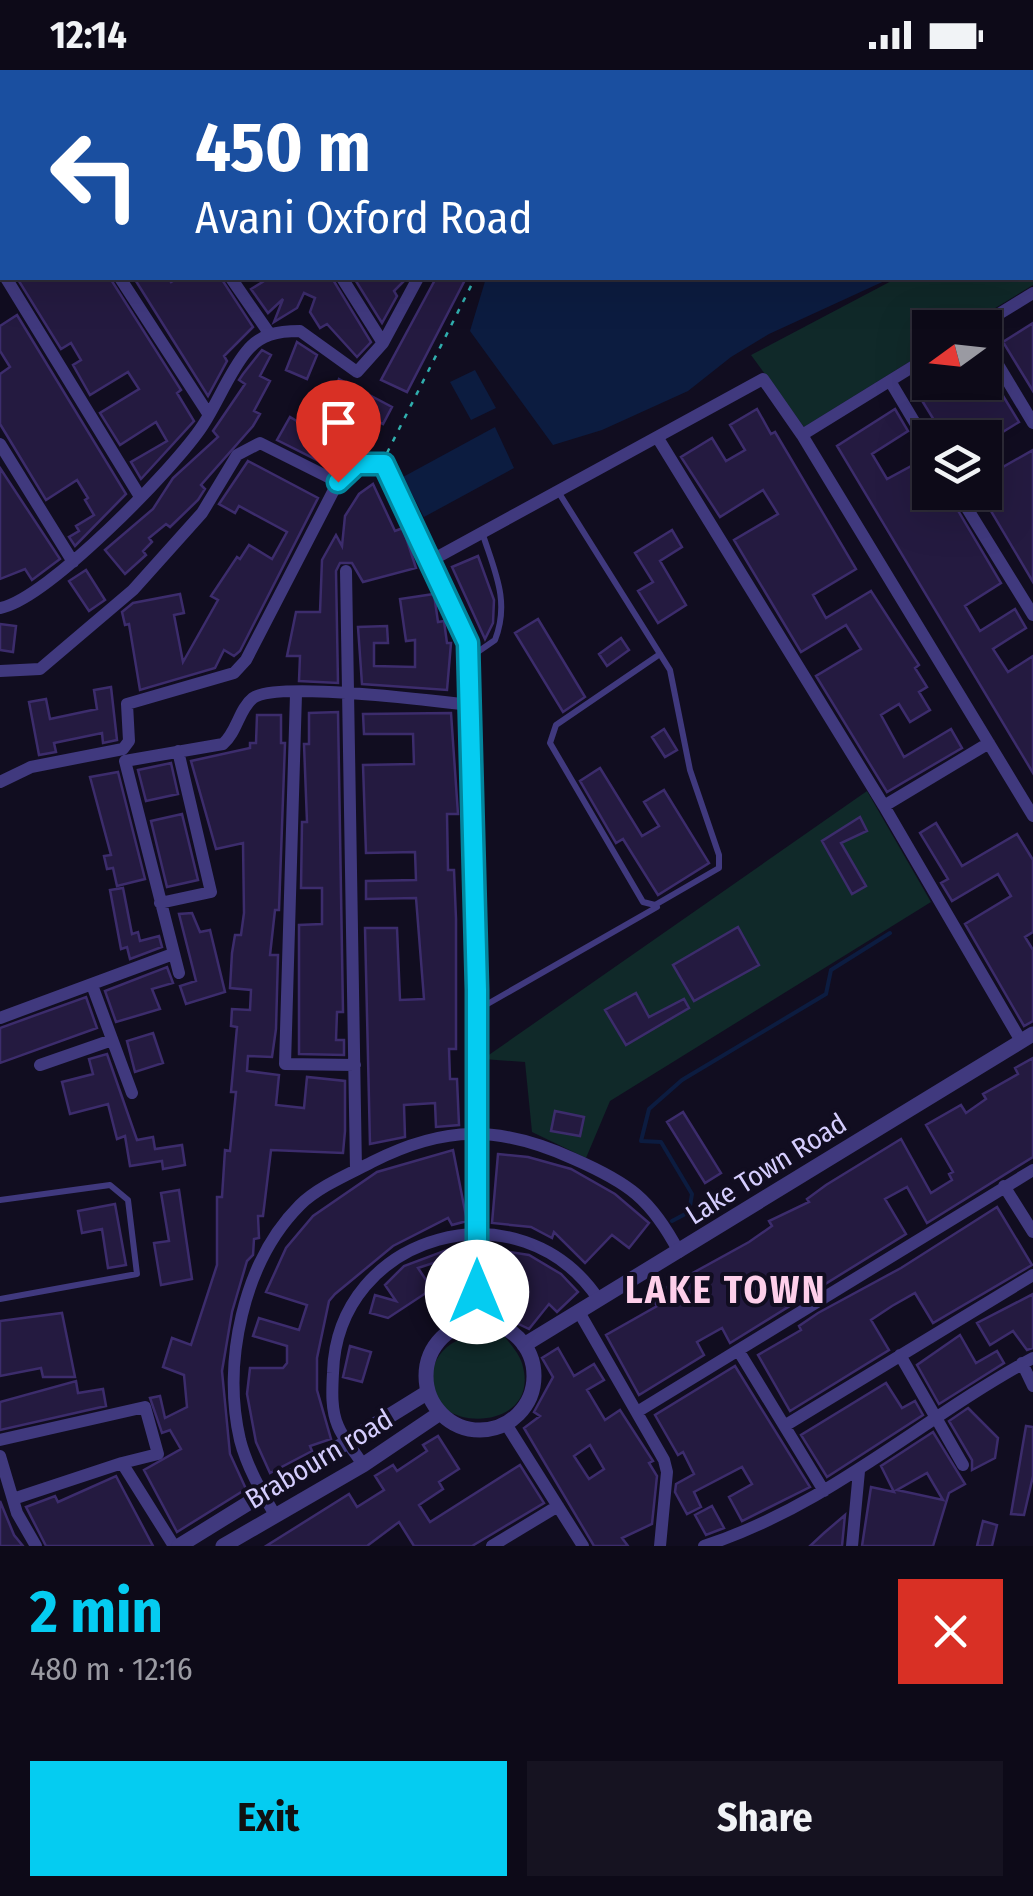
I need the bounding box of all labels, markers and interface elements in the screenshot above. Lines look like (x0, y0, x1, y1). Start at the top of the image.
text: 12:14 (50, 12, 127, 58)
text: 450 m (195, 106, 371, 190)
icon: left (30, 110, 160, 240)
text: Avani Oxford Road (195, 191, 533, 245)
north arrow (912, 310, 1002, 400)
map controls (912, 310, 1002, 510)
pin (296, 380, 381, 483)
icon: arrive (311, 395, 366, 450)
button: layers (912, 420, 1002, 510)
street label: Lake Town Road (680, 1107, 852, 1231)
position arrow (425, 1240, 529, 1344)
district label: LAKE TOWN (625, 1267, 827, 1313)
street label: Brabourn road (240, 1402, 398, 1516)
text: 2 min (30, 1576, 163, 1648)
button: close (898, 1579, 1003, 1684)
text: 480 m · 12:16 (30, 1650, 193, 1688)
button: Exit (30, 1761, 507, 1876)
button: Share (527, 1761, 1003, 1876)

